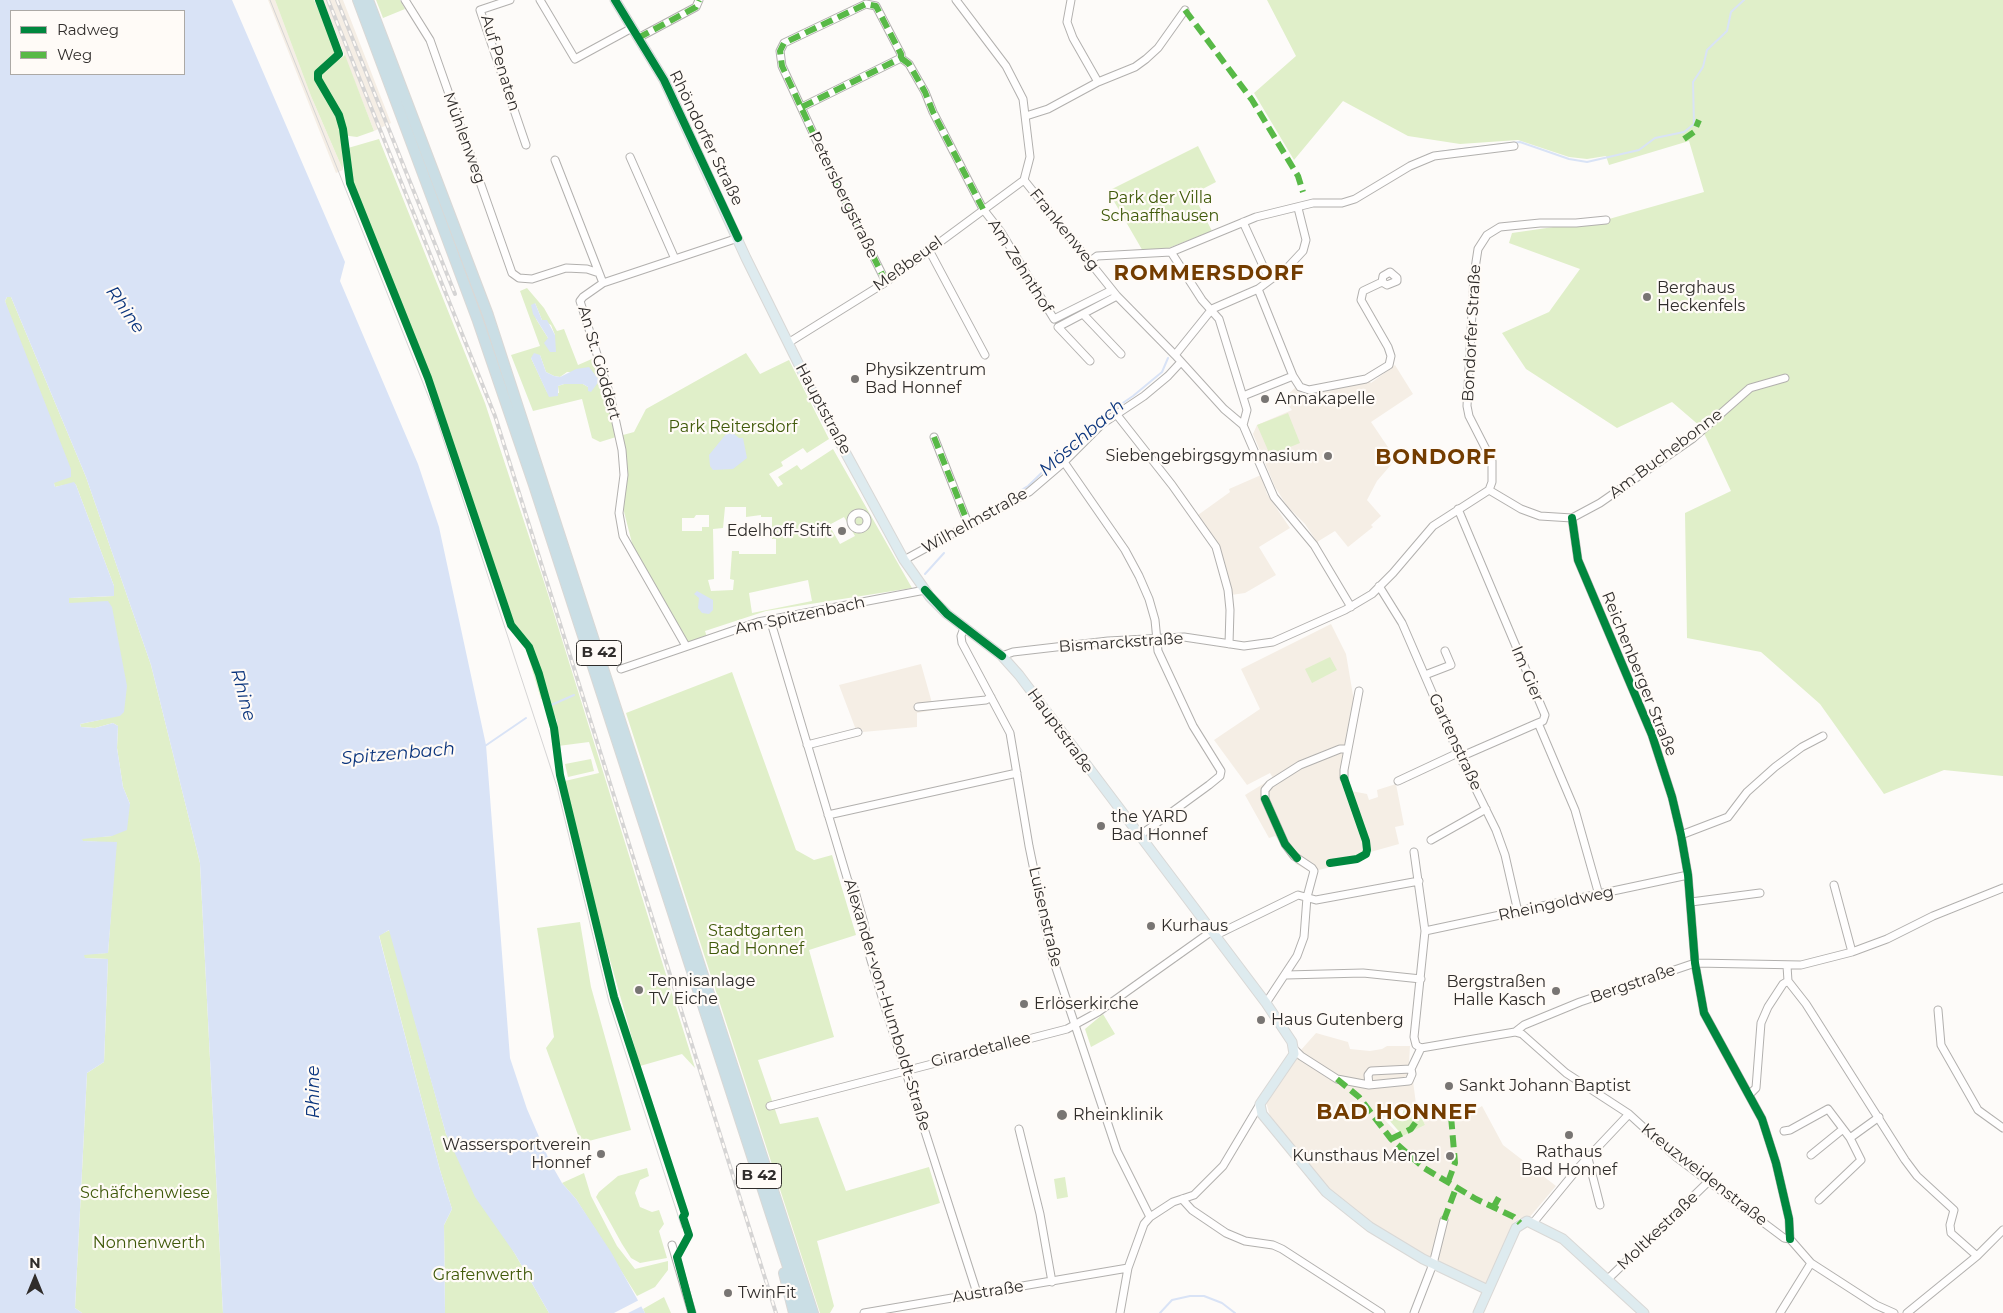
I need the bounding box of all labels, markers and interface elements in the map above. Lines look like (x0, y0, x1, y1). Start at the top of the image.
legend (10, 10, 185, 75)
street label: Auf Penaten (476, 13, 524, 113)
text: Radweg (57, 20, 119, 39)
text: Weg (57, 45, 92, 64)
street label: Rhöndorfer Straße (665, 67, 747, 209)
street label: Mühlenweg (439, 90, 489, 186)
street label: Petersbergstraße (804, 129, 882, 261)
street label: Frankenweg (1025, 185, 1103, 275)
park label: Park der Villa Schaaffhausen (1101, 188, 1219, 226)
street label: Am Zehnthof (984, 216, 1056, 316)
street label: Meßbeuel (870, 232, 946, 296)
district label: ROMMERSDORF (1112, 261, 1306, 287)
street label: Bondorfer Straße (1459, 264, 1485, 402)
place label: Berghaus Heckenfels (1657, 278, 1745, 316)
water label: Rhine (101, 282, 149, 338)
marker: Berghaus Heckenfels (1641, 291, 1653, 303)
street label: An St. Göddert (574, 304, 624, 422)
street label: Hauptstraße (791, 360, 855, 458)
place label: Physikzentrum Bad Honnef (865, 360, 986, 398)
marker: Physikzentrum Bad Honnef (849, 373, 861, 385)
place label: Annakapelle (1275, 389, 1375, 409)
marker: Annakapelle (1259, 393, 1271, 405)
water label: Möschbach (1035, 395, 1129, 481)
street label: Am Buchebonne (1606, 405, 1726, 503)
park label: Park Reitersdorf (669, 417, 797, 437)
district label: BONDORF (1374, 445, 1498, 471)
place label: Siebengebirgsgymnasium (1105, 446, 1318, 466)
marker: Siebengebirgsgymnasium (1322, 450, 1334, 462)
street label: Wilhelmstraße (919, 484, 1031, 558)
place label: Edelhoff-Stift (727, 521, 832, 541)
marker: Edelhoff-Stift (836, 525, 848, 537)
street label: Reichenberger Straße (1597, 589, 1681, 759)
street label: Am Spitzenbach (733, 593, 867, 639)
street label: Bismarckstraße (1058, 629, 1184, 657)
road number: B 42 (576, 640, 622, 666)
street label: Im Gier (1507, 643, 1547, 705)
water label: Rhine (226, 667, 260, 723)
street label: Hauptstraße (1023, 685, 1097, 777)
street label: Gartenstraße (1424, 690, 1486, 794)
water label: Spitzenbach (340, 738, 456, 770)
place label: the YARD Bad Honnef (1111, 807, 1207, 845)
marker: the YARD Bad Honnef (1095, 820, 1107, 832)
street label: Luisenstraße (1024, 865, 1066, 969)
street label: Alexander-von-Humboldt-Straße (839, 877, 935, 1133)
street label: Rheingoldweg (1496, 882, 1616, 926)
place label: Kurhaus (1161, 916, 1228, 936)
marker: Kurhaus (1145, 920, 1157, 932)
park label: Stadtgarten Bad Honnef (708, 921, 804, 959)
street label: Bergstraße (1588, 960, 1678, 1008)
place label: Tennisanlage TV Eiche (649, 971, 755, 1009)
place label: Bergstraßen Halle Kasch (1446, 972, 1546, 1010)
marker: Tennisanlage TV Eiche (633, 984, 645, 996)
marker: Bergstraßen Halle Kasch (1550, 985, 1562, 997)
place label: Erlöserkirche (1034, 994, 1139, 1014)
marker: Erlöserkirche (1018, 998, 1030, 1010)
place label: Haus Gutenberg (1271, 1010, 1404, 1030)
marker: Haus Gutenberg (1255, 1014, 1267, 1026)
street label: Girardetallee (929, 1028, 1033, 1072)
water label: Rhine (303, 1065, 325, 1119)
place label: Sankt Johann Baptist (1459, 1076, 1631, 1096)
marker: Sankt Johann Baptist (1443, 1080, 1455, 1092)
district label: BAD HONNEF (1315, 1100, 1479, 1126)
place label: Rheinklinik (1073, 1105, 1163, 1125)
marker: Rheinklinik (1055, 1108, 1069, 1122)
street label: Kreuzweidenstraße (1637, 1120, 1771, 1230)
marker: Rathaus Bad Honnef (1563, 1129, 1575, 1141)
place label: Wassersportverein Honnef (442, 1135, 591, 1173)
place label: Rathaus Bad Honnef (1521, 1142, 1617, 1180)
place label: Kunsthaus Menzel (1292, 1146, 1440, 1166)
marker: Wassersportverein Honnef (595, 1148, 607, 1160)
marker: Kunsthaus Menzel (1444, 1150, 1456, 1162)
road number: B 42 (736, 1164, 782, 1188)
park label: Schäfchenwiese (80, 1183, 210, 1203)
street label: Moltkestraße (1614, 1188, 1702, 1274)
park label: Nonnenwerth (93, 1233, 205, 1253)
north arrow (10, 1253, 60, 1303)
text: N (29, 1254, 41, 1272)
park label: Grafenwerth (433, 1265, 533, 1285)
street label: Austraße (951, 1277, 1025, 1307)
place label: TwinFit (738, 1283, 797, 1303)
marker: TwinFit (722, 1287, 734, 1299)

